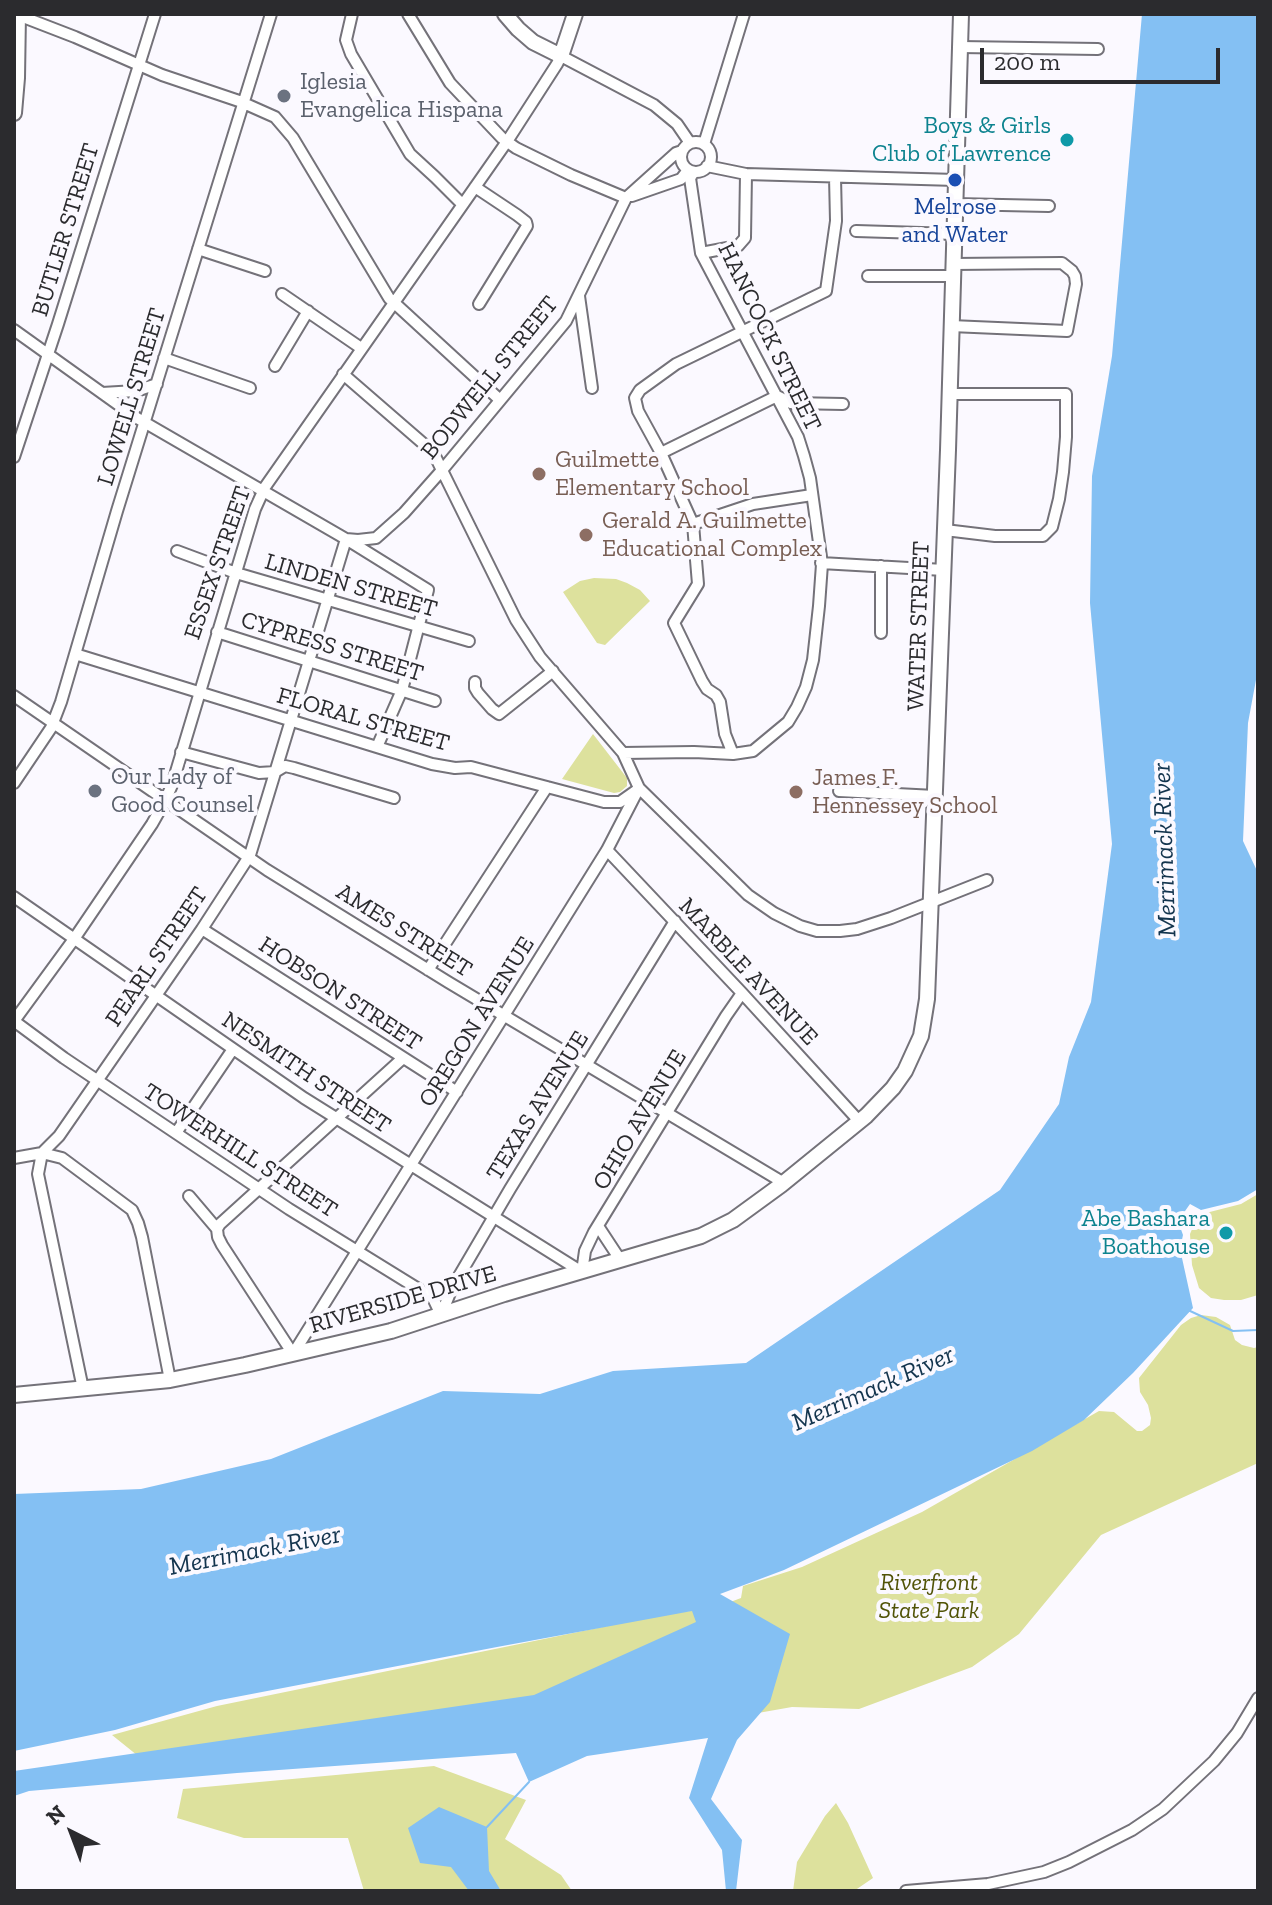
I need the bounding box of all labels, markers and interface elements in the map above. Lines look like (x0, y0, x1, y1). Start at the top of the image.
scale bar (984, 32, 1224, 82)
text: 200 m (994, 47, 1060, 76)
place label: Iglesia Evangelica Hispana (300, 68, 503, 124)
marker: Iglesia Evangelica Hispana (275, 87, 293, 105)
place label: Boys & Girls Club of Lawrence (872, 112, 1051, 168)
marker: Boys & Girls Club of Lawrence (1058, 131, 1076, 149)
street label: BUTLER STREET (26, 140, 106, 320)
marker: Melrose and Water (946, 171, 964, 189)
place label: Melrose and Water (901, 193, 1009, 249)
street label: HANCOCK STREET (711, 238, 827, 436)
street label: BODWELL STREET (415, 290, 565, 466)
street label: LOWELL STREET (91, 305, 173, 489)
place label: Guilmette Elementary School (555, 446, 749, 502)
marker: Guilmette Elementary School (530, 465, 548, 483)
street label: ESSEX STREET (178, 483, 258, 643)
place label: Gerald A. Guilmette Educational Complex (602, 507, 822, 563)
marker: Gerald A. Guilmette Educational Complex (577, 526, 595, 544)
street label: WATER STREET (902, 541, 936, 711)
street label: LINDEN STREET (261, 548, 441, 624)
street label: CYPRESS STREET (237, 606, 427, 688)
street label: FLORAL STREET (273, 682, 453, 758)
water label: Merrimack River (1146, 762, 1184, 938)
place label: Our Lady of Good Counsel (111, 763, 254, 819)
place label: James F. Hennessey School (812, 764, 998, 820)
marker: Our Lady of Good Counsel (86, 782, 104, 800)
marker: James F. Hennessey School (787, 783, 805, 801)
street label: AMES STREET (331, 878, 477, 984)
street label: PEARL STREET (100, 882, 214, 1032)
street label: MARBLE AVENUE (672, 892, 824, 1052)
street label: HOBSON STREET (253, 931, 427, 1057)
street label: OREGON AVENUE (413, 931, 541, 1113)
street label: NESMITH STREET (216, 1006, 396, 1140)
street label: TEXAS AVENUE (481, 1026, 595, 1186)
street label: OHIO AVENUE (587, 1045, 693, 1195)
street label: TOWERHILL STREET (137, 1077, 343, 1225)
place label: Abe Bashara Boathouse (1082, 1205, 1210, 1261)
marker: Abe Bashara Boathouse (1217, 1224, 1235, 1242)
street label: RIVERSIDE DRIVE (306, 1260, 500, 1340)
water label: Merrimack River (787, 1339, 959, 1439)
water label: Merrimack River (166, 1519, 344, 1583)
park label: Riverfront State Park (878, 1569, 980, 1625)
north arrow (32, 1793, 112, 1873)
text: N (40, 1799, 71, 1830)

